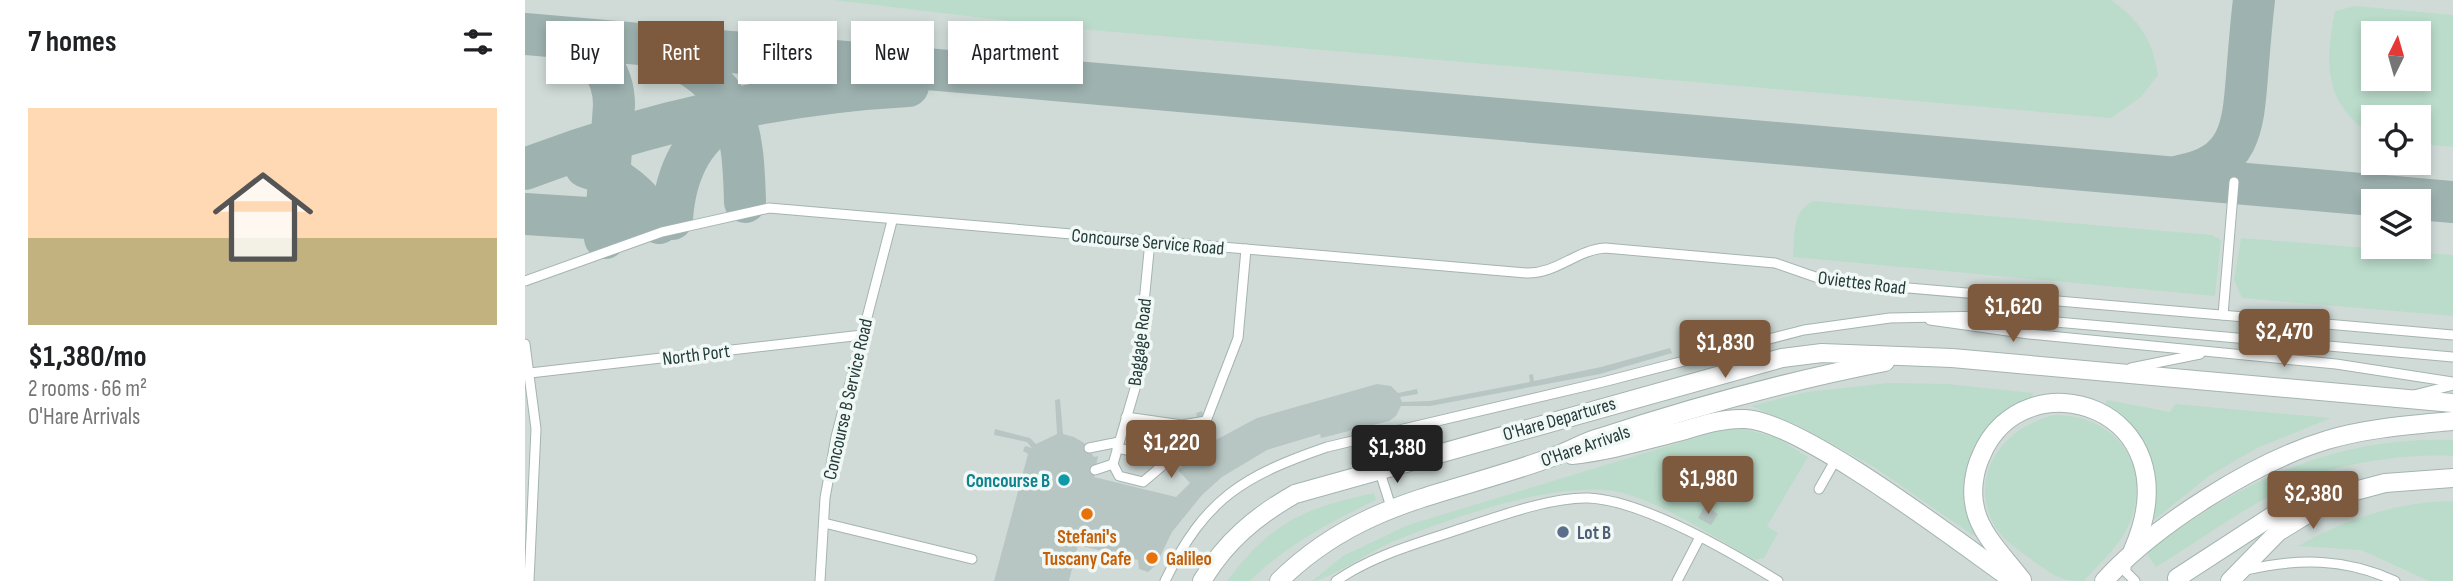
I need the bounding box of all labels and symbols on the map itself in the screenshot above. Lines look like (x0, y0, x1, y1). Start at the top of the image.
north arrow (2361, 21, 2431, 91)
street label: Concourse Service Road (1071, 224, 1225, 261)
street label: Oviettes Road (1817, 267, 1907, 300)
pin: $1,620 (1956, 284, 2070, 344)
street label: Baggage Road (1124, 297, 1157, 387)
pin: $2,470 (2227, 310, 2341, 369)
street label: Concourse B Service Road (819, 317, 878, 482)
pin: $1,830 (1668, 320, 1782, 380)
street label: North Port (661, 340, 731, 371)
street label: O'Hare Departures (1500, 392, 1619, 447)
pin: $1,220 (1114, 420, 1228, 480)
street label: O'Hare Arrivals (1538, 420, 1633, 472)
pin: $1,380 (1340, 426, 1454, 485)
pin: $1,980 (1651, 456, 1765, 516)
place label: Concourse B (966, 470, 1050, 493)
marker: Concourse B (1056, 472, 1072, 488)
pin: $2,380 (2256, 472, 2370, 531)
marker: Stefani's Tuscany Cafe (1079, 506, 1095, 522)
place label: Lot B (1577, 522, 1611, 545)
marker: Lot B (1555, 524, 1571, 540)
place label: Stefani's Tuscany Cafe (1043, 526, 1131, 571)
place label: Galileo (1166, 548, 1212, 571)
marker: Galileo (1144, 550, 1160, 566)

